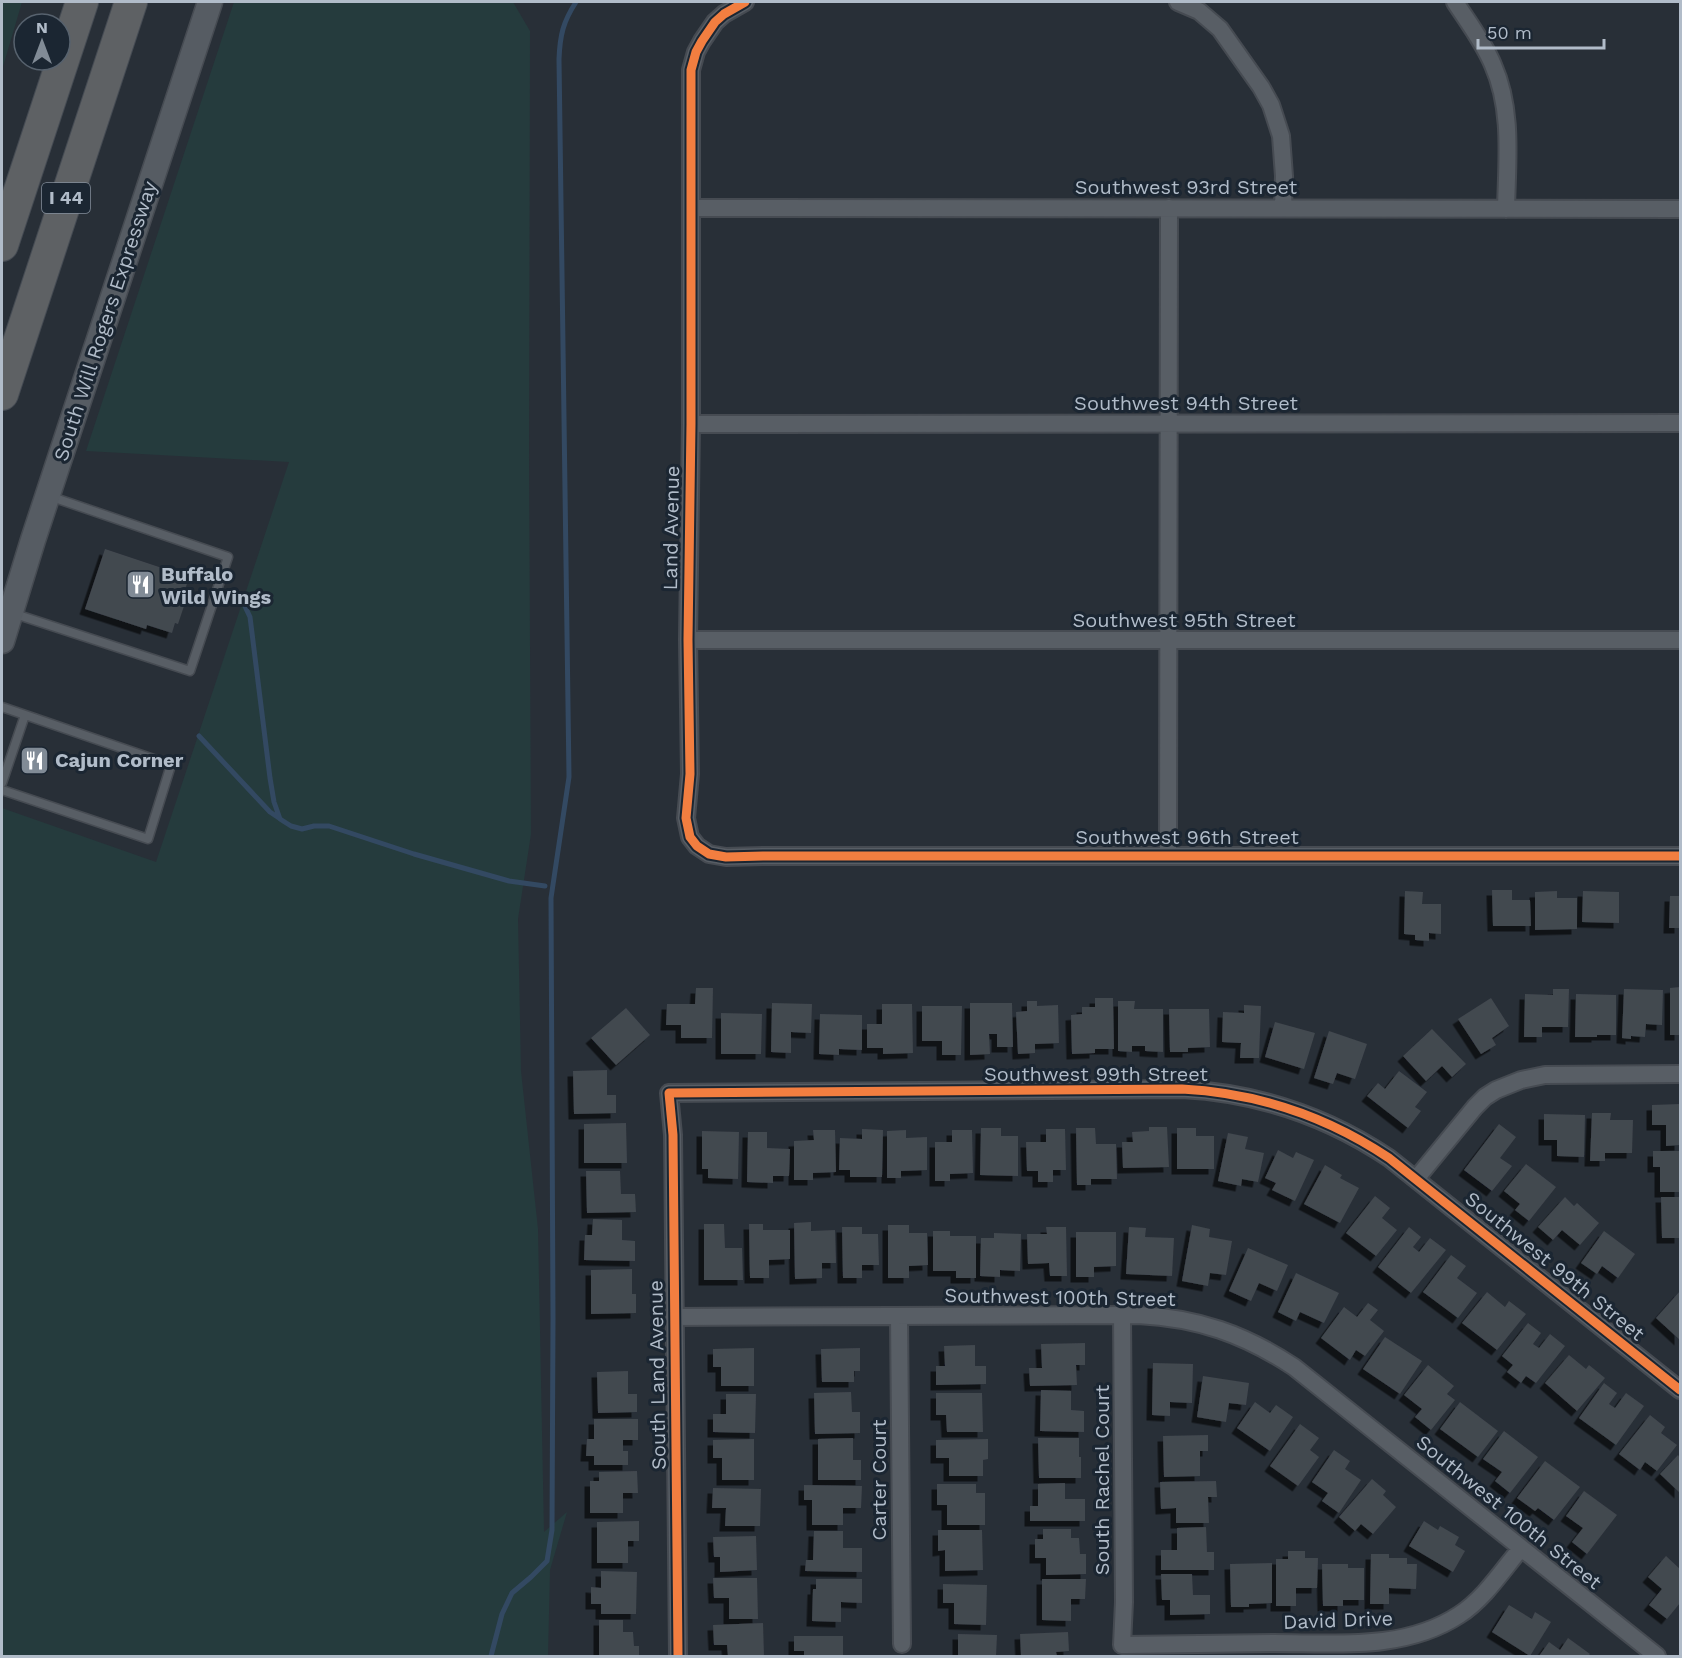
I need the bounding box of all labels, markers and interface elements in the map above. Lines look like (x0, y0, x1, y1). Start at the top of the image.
north arrow (12, 12, 72, 72)
scale bar (1478, 12, 1604, 50)
text: N (36, 18, 48, 37)
text: 50 m (1487, 22, 1532, 43)
street label: Southwest 93rd Street (1075, 175, 1298, 199)
street label: South Will Rogers Expressway (48, 177, 162, 464)
road number: I 44 (42, 183, 90, 213)
street label: Southwest 94th Street (1074, 391, 1299, 415)
street label: Land Avenue (658, 465, 684, 591)
place label: Buffalo Wild Wings (161, 562, 272, 609)
restaurant icon: Buffalo Wild Wings (124, 569, 156, 601)
street label: Southwest 95th Street (1072, 608, 1296, 632)
restaurant icon: Cajun Corner (18, 744, 50, 776)
place label: Cajun Corner (55, 748, 184, 772)
street label: Southwest 96th Street (1075, 825, 1299, 849)
street label: Southwest 99th Street (984, 1062, 1209, 1086)
street label: Southwest 99th Street (1460, 1186, 1650, 1346)
street label: South Land Avenue (643, 1280, 671, 1470)
street label: Southwest 100th Street (944, 1283, 1177, 1311)
street label: South Rachel Court (1090, 1384, 1114, 1575)
street label: Carter Court (867, 1419, 891, 1541)
street label: Southwest 100th Street (1411, 1430, 1607, 1595)
street label: David Drive (1282, 1606, 1394, 1634)

